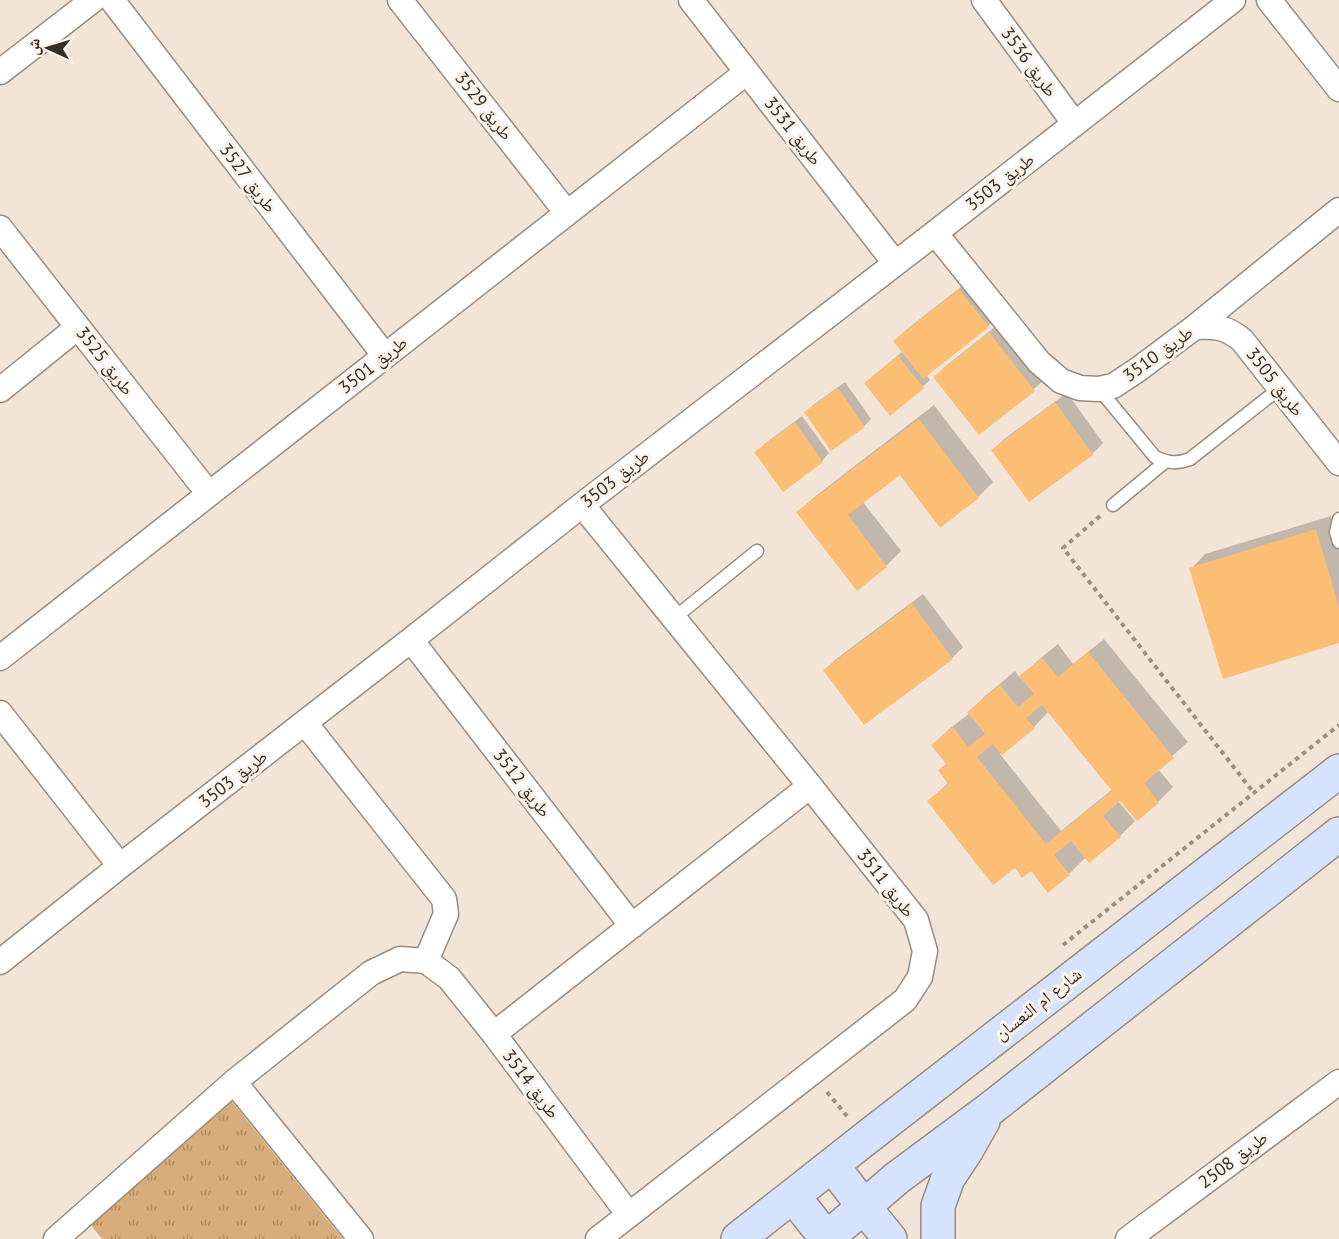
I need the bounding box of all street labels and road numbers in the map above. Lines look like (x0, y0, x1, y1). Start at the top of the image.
street label: طريق 3536 (996, 22, 1062, 101)
street label: طريق 3529 (450, 67, 518, 145)
street label: طريق 3531 (759, 92, 827, 170)
street label: طريق 3527 (215, 138, 282, 217)
street label: طريق 3503 (961, 148, 1039, 216)
street label: طريق 3510 (1118, 321, 1197, 387)
street label: طريق 3525 (71, 322, 139, 400)
street label: طريق 3501 (334, 331, 412, 399)
street label: طريق 3505 (1241, 343, 1309, 421)
street label: طريق 3503 (576, 445, 654, 513)
street label: طريق 3512 (488, 744, 556, 822)
street label: طريق 3503 (194, 745, 272, 813)
street label: طريق 3511 (852, 844, 920, 922)
street label: شارع ام النعسان (989, 962, 1087, 1046)
street label: طريق 3514 (498, 1044, 565, 1123)
street label: طريق 2508 (1193, 1126, 1272, 1193)

